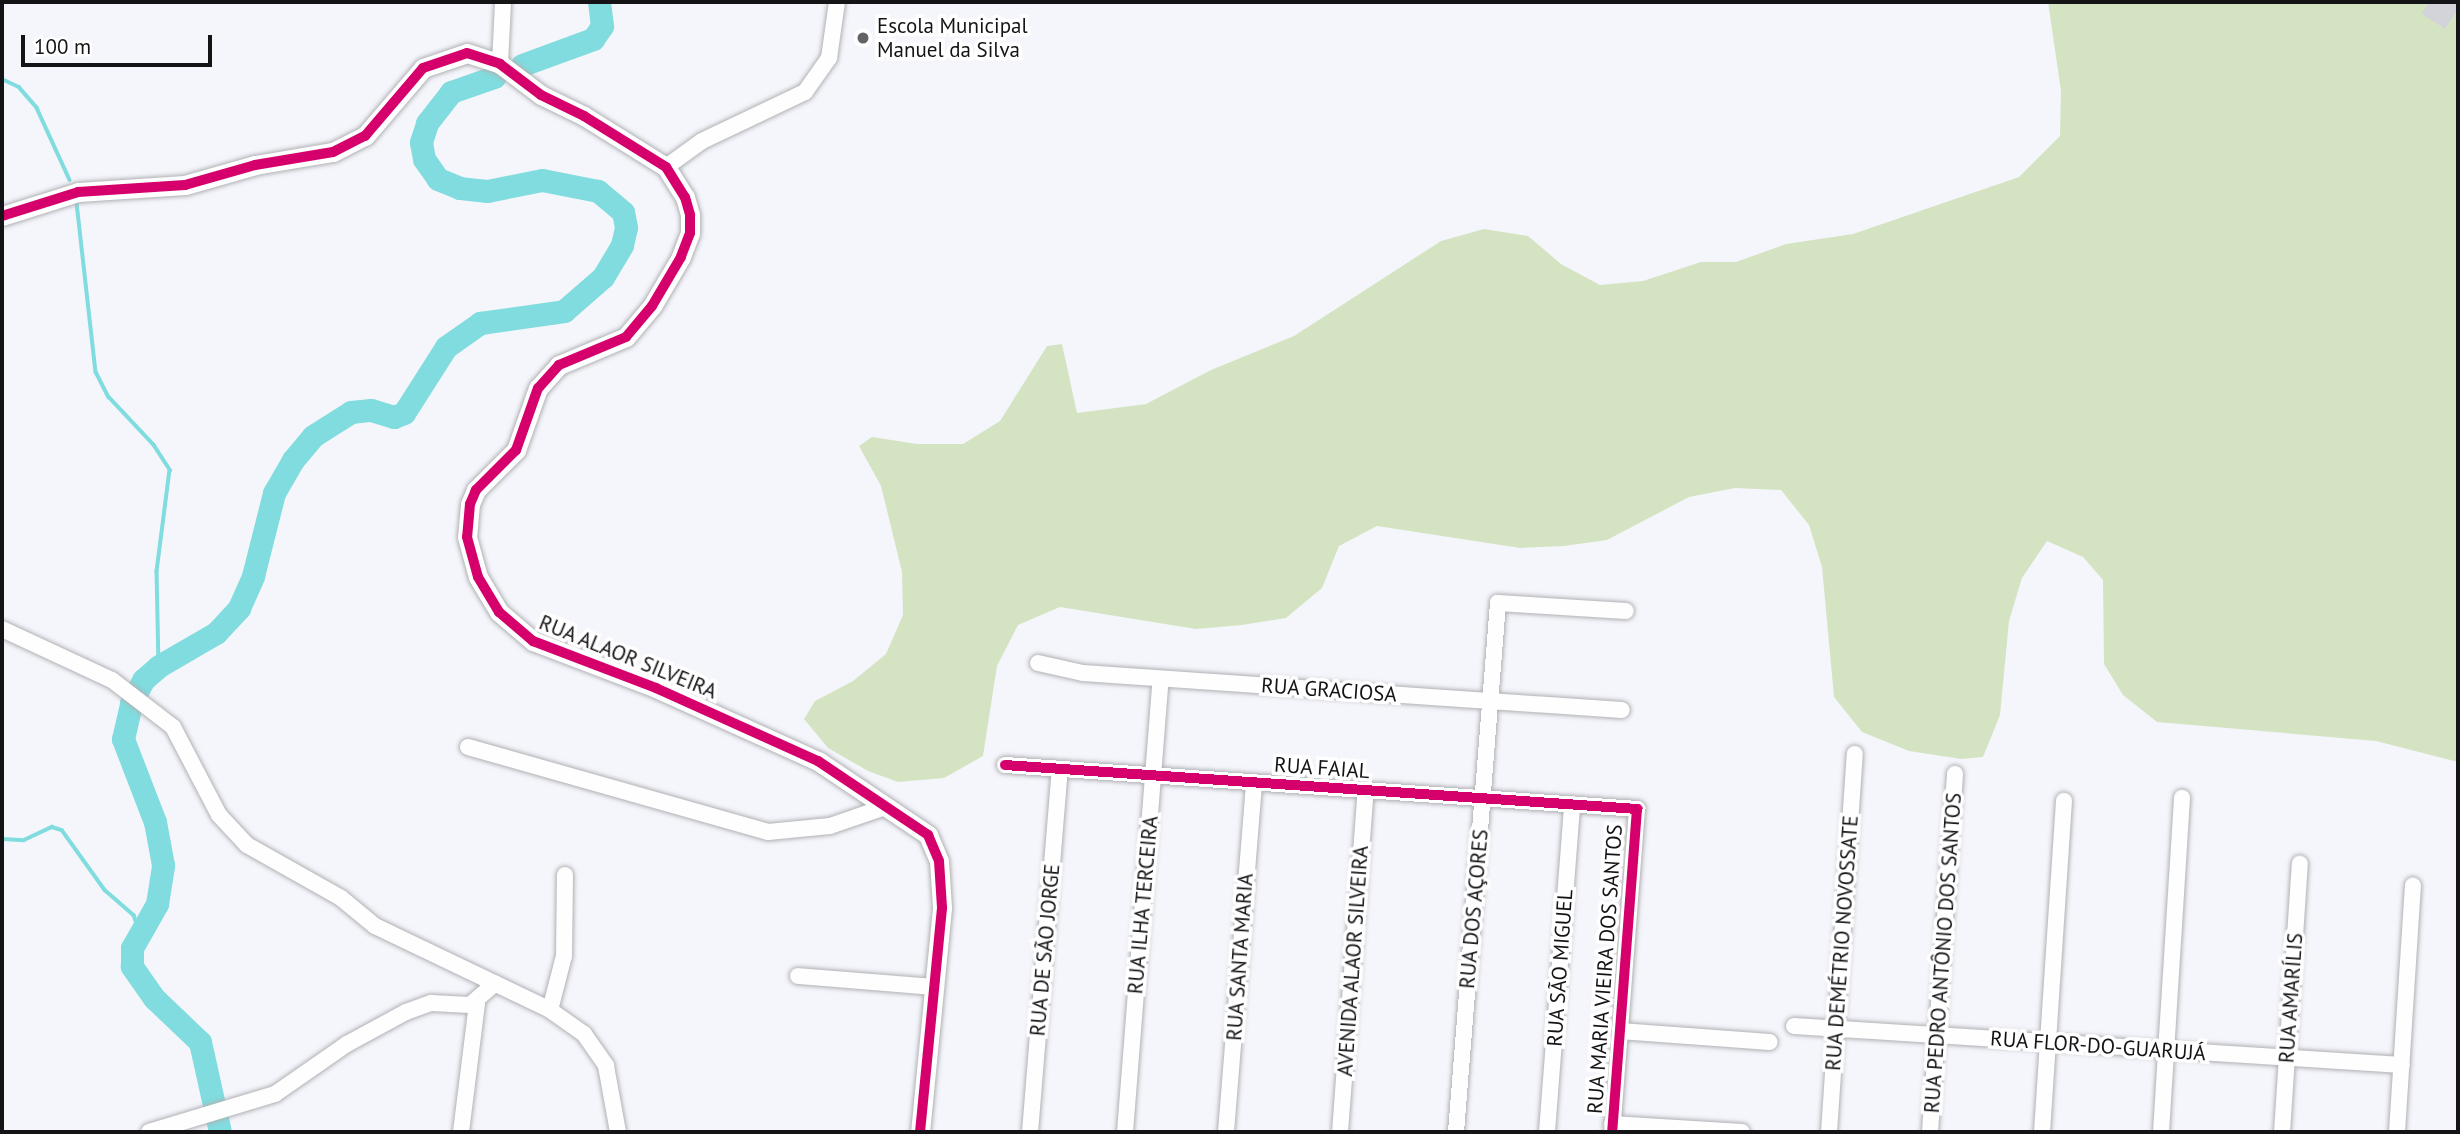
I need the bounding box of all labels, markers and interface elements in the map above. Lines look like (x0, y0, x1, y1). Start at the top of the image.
place label: Escola Municipal Manuel da Silva (877, 13, 1028, 63)
scale bar (24, 21, 215, 65)
marker: Escola Municipal Manuel da Silva (855, 30, 871, 46)
text: 100 m (34, 33, 91, 60)
street label: RUA ALAOR SILVEIRA (535, 610, 721, 704)
street label: RUA GRACIOSA (1260, 673, 1398, 707)
street label: RUA FAIAL (1273, 752, 1371, 784)
street label: RUA PEDRO ANTÔNIO DOS SANTOS (1919, 791, 1967, 1115)
street label: RUA ILHA TERCEIRA (1123, 814, 1163, 996)
street label: RUA DEMÉTRIO NOVOSSATE (1820, 814, 1864, 1072)
street label: RUA MARIA VIEIRA DOS SANTOS (1582, 822, 1628, 1116)
street label: RUA DOS AÇORES (1454, 828, 1494, 990)
street label: AVENIDA ALAOR SILVEIRA (1332, 844, 1374, 1078)
street label: RUA DE SÃO JORGE (1025, 862, 1065, 1038)
street label: RUA SANTA MARIA (1222, 872, 1258, 1042)
street label: RUA SÃO MIGUEL (1542, 888, 1578, 1048)
street label: RUA AMARÍLIS (2274, 931, 2308, 1065)
street label: RUA FLOR-DO-GUARUJÁ (1989, 1026, 2207, 1066)

